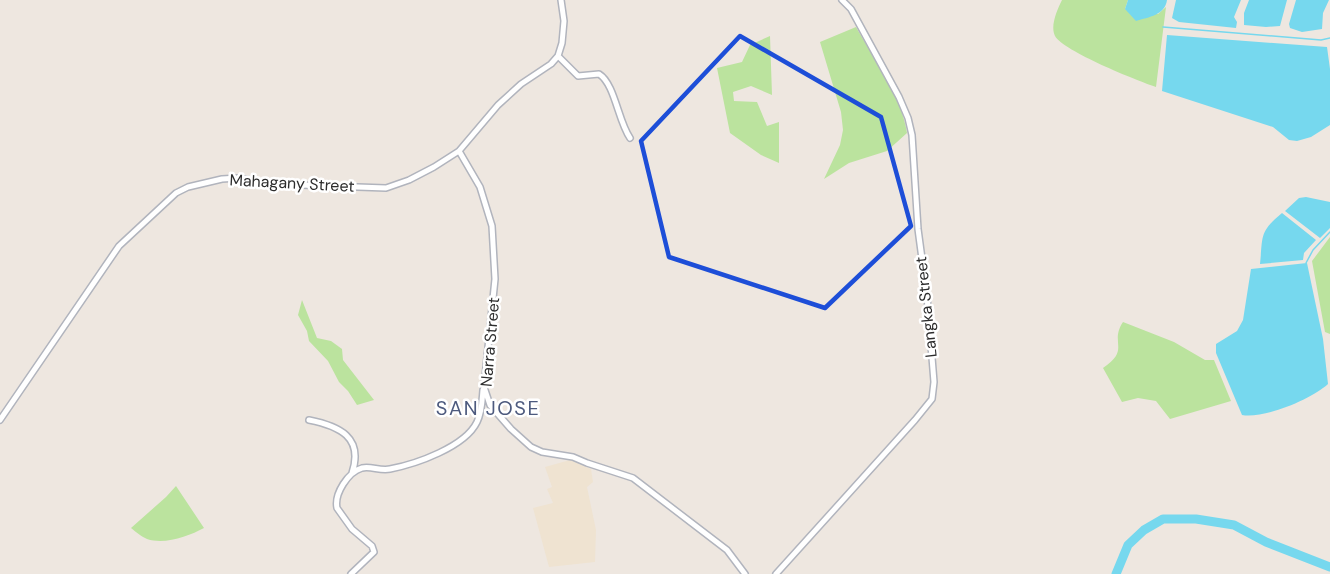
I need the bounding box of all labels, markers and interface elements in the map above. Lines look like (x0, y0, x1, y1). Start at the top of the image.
street label: Mahagany Street (229, 169, 355, 197)
street label: Langka Street (910, 255, 942, 359)
street label: Narra Street (476, 296, 504, 388)
district label: SAN JOSE (436, 395, 540, 421)

